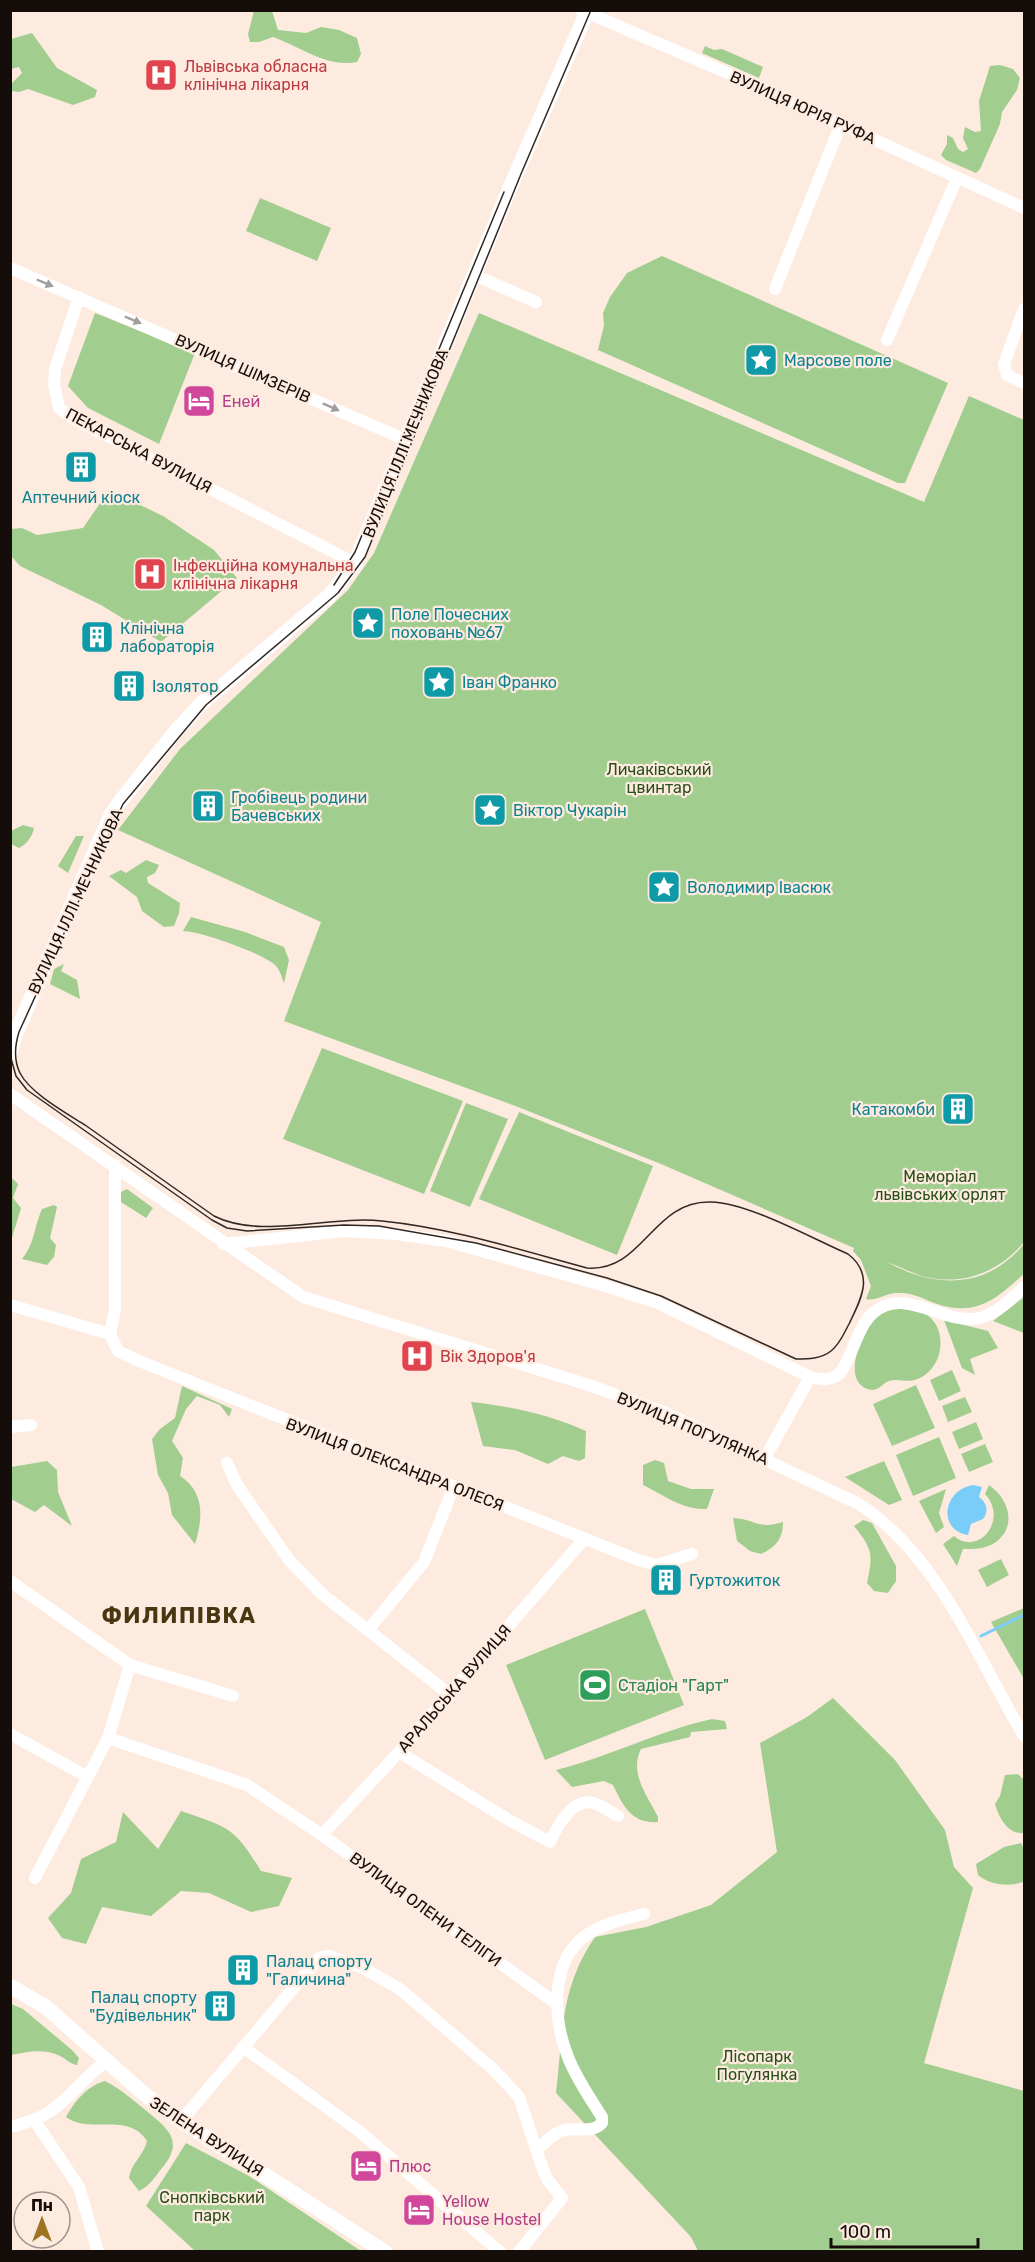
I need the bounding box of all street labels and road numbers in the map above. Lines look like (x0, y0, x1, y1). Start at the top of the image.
street label: ВУЛИЦЯ ЮРІЯ РУФА (727, 67, 879, 148)
street label: ВУЛИЦЯ ШІМЗЕРІВ (172, 330, 314, 407)
street label: ВУЛИЦЯ ІЛЛІ МЕЧНИКОВА (359, 346, 452, 541)
street label: ПЕКАРСЬКА ВУЛИЦЯ (63, 404, 215, 497)
street label: ВУЛИЦЯ ІЛЛІ МЕЧНИКОВА (24, 805, 127, 997)
street label: ВУЛИЦЯ ПОГУЛЯНКА (614, 1388, 772, 1469)
street label: ВУЛИЦЯ ОЛЕКСАНДРА ОЛЕСЯ (283, 1414, 507, 1515)
street label: АРАЛЬСЬКА ВУЛИЦЯ (394, 1621, 515, 1756)
street label: ВУЛИЦЯ ОЛЕНИ ТЕЛІГИ (346, 1848, 505, 1971)
street label: ЗЕЛЕНА ВУЛИЦЯ (146, 2093, 267, 2180)

